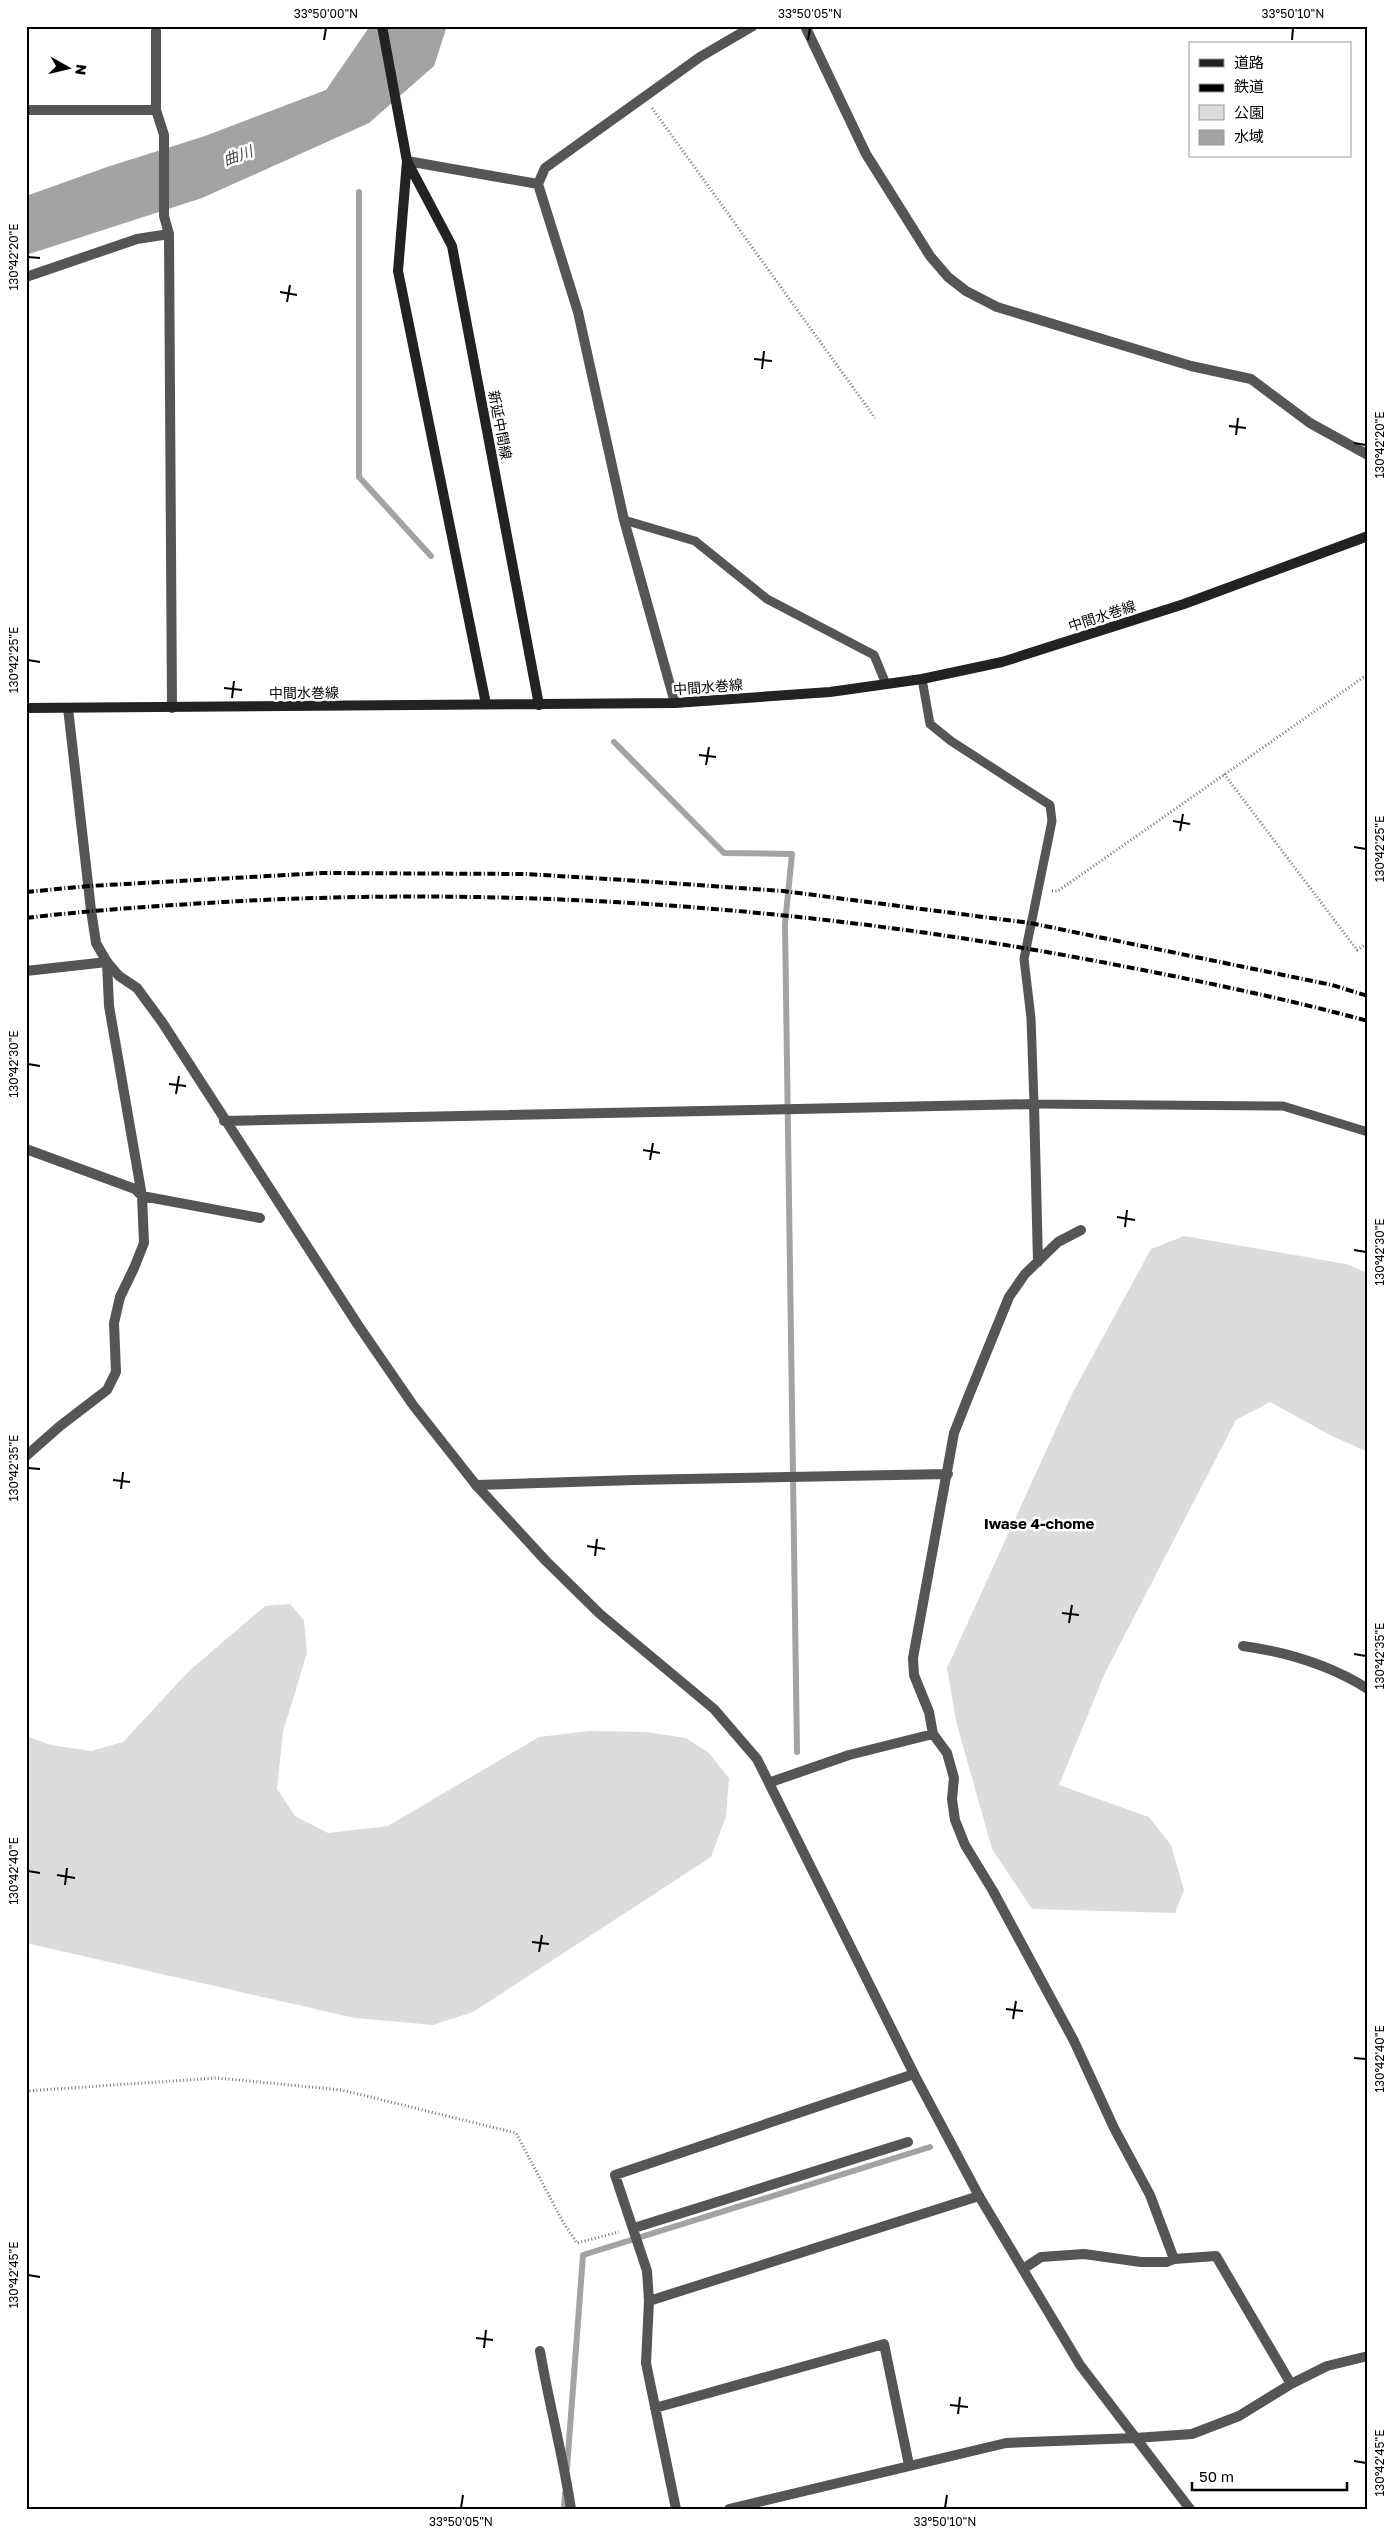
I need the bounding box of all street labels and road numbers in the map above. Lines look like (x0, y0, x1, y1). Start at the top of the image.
street label: 新延中間線 (485, 389, 516, 461)
street label: 中間水巻線 (1066, 597, 1138, 634)
street label: 中間水巻線 (672, 676, 743, 697)
street label: 中間水巻線 (269, 683, 339, 702)

